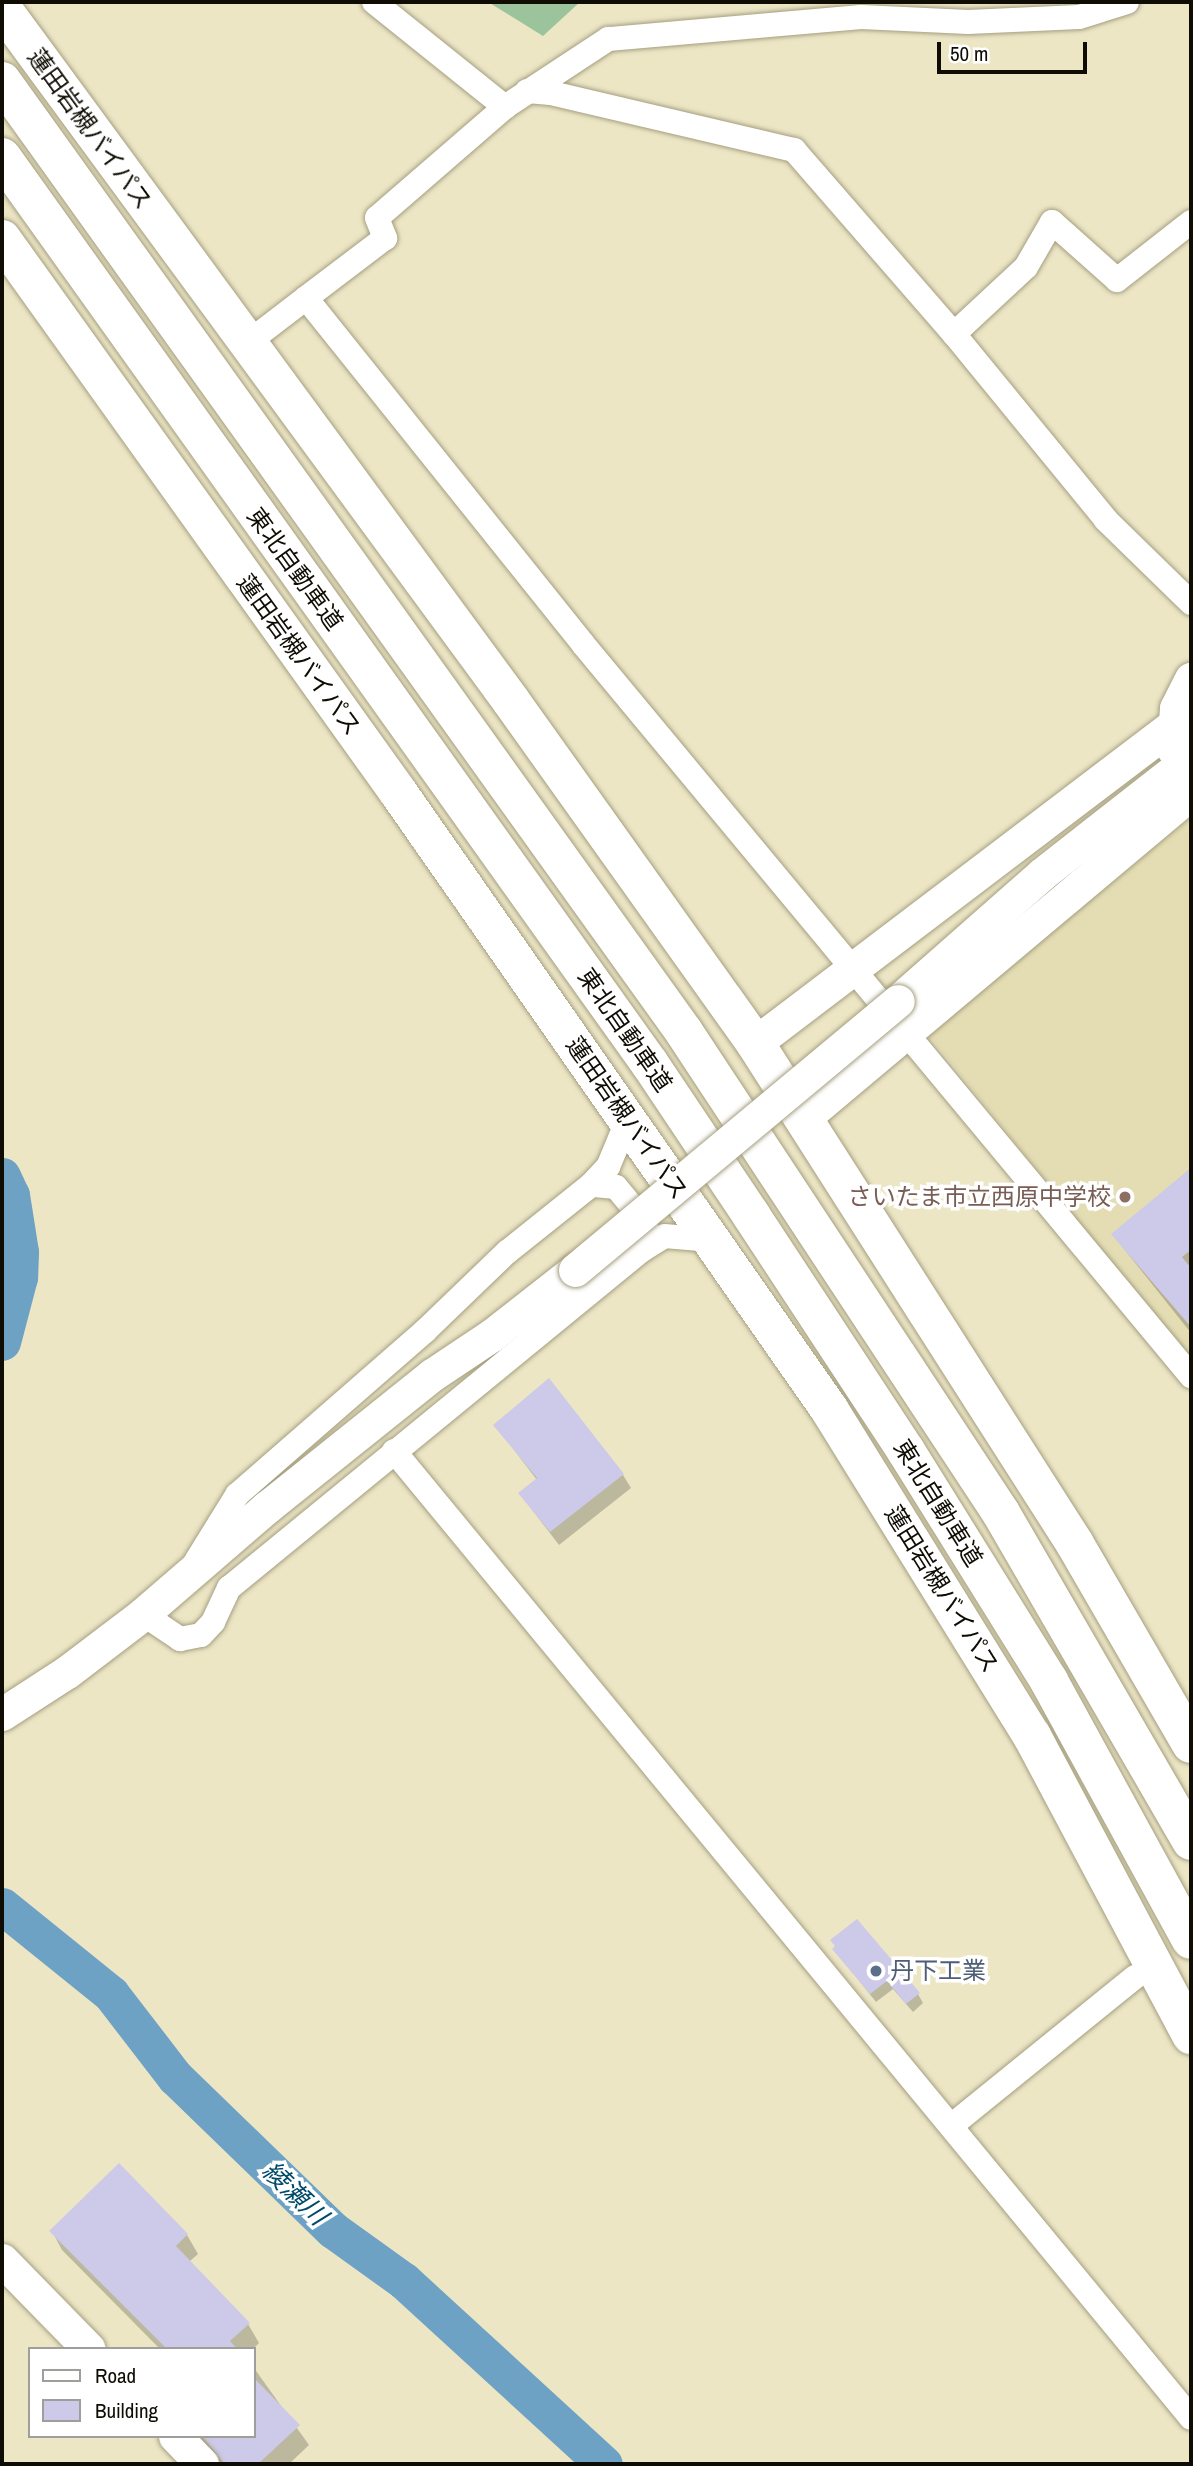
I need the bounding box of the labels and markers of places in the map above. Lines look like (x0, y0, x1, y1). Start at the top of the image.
place label: さいたま市立西原中学校 (847, 1183, 1111, 1211)
marker: さいたま市立西原中学校 (1117, 1189, 1133, 1205)
place label: 丹下工業 (890, 1957, 986, 1985)
marker: 丹下工業 (868, 1963, 884, 1979)

